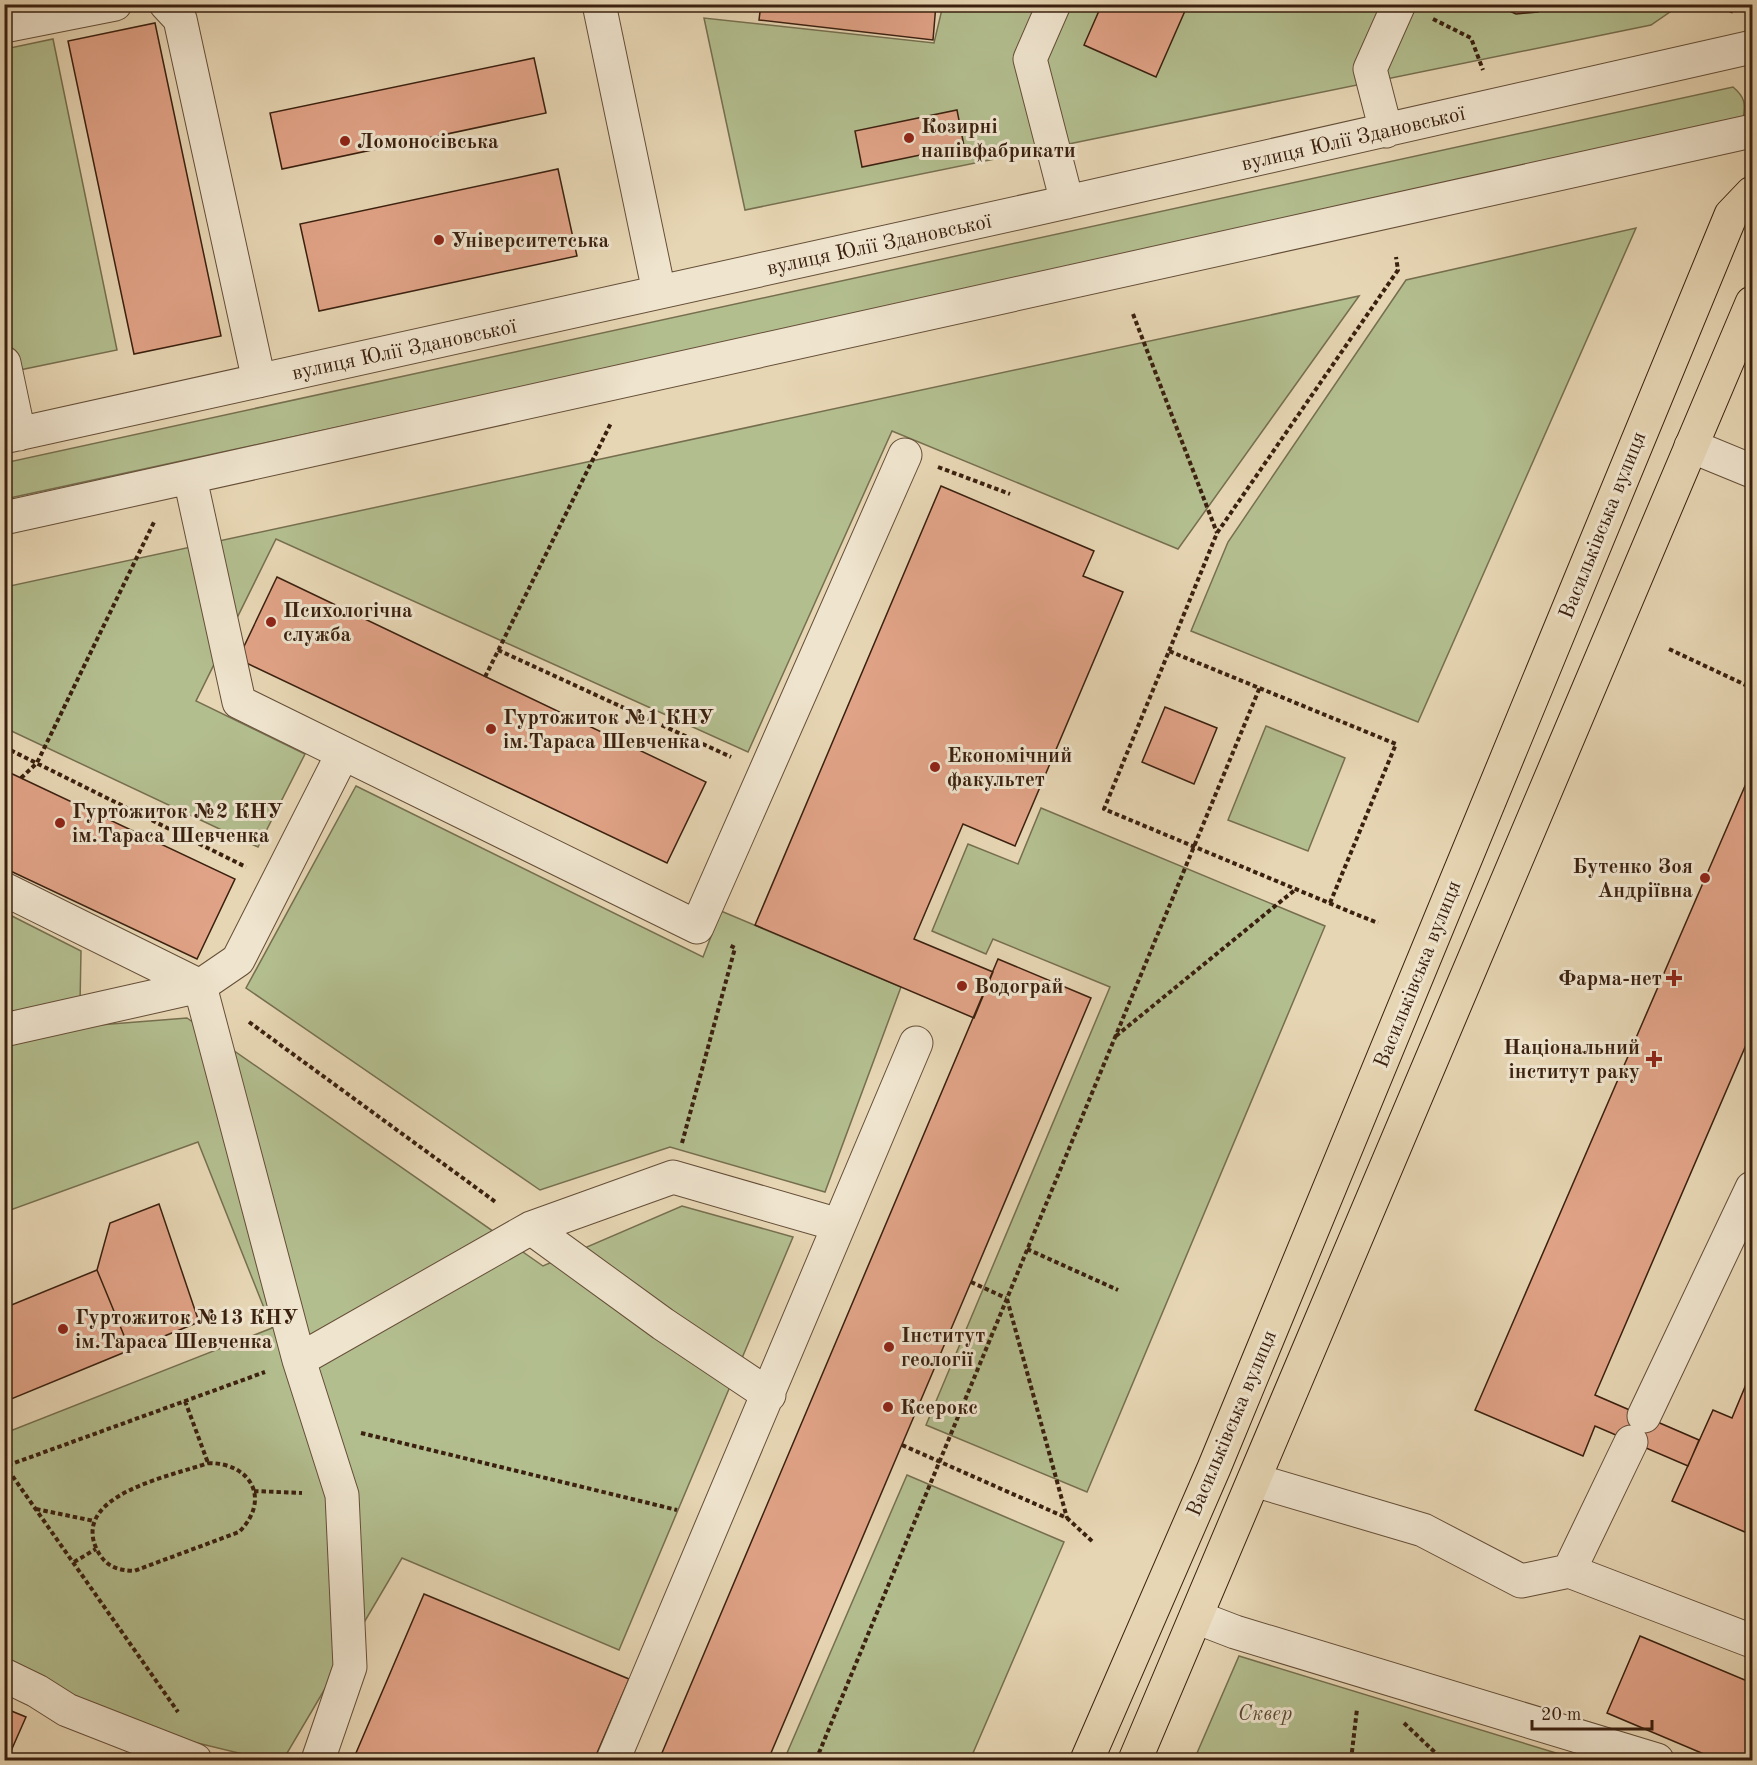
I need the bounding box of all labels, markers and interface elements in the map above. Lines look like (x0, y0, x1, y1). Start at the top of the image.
street label: вулиця Юлії Здановської (1239, 103, 1467, 175)
place label: Козирні напівфабрикати (921, 117, 1076, 162)
marker: Козирні напівфабрикати (902, 131, 916, 145)
place label: Ломоносівська (357, 132, 499, 153)
marker: Ломоносівська (338, 134, 352, 148)
street label: вулиця Юлії Здановської (765, 211, 994, 280)
place label: Університетська (451, 231, 609, 252)
marker: Університетська (432, 233, 446, 247)
street label: вулиця Юлії Здановської (290, 316, 519, 385)
street label: Васильківська вулиця (1556, 429, 1651, 622)
place label: Психологічна служба (283, 601, 413, 646)
marker: Психологічна служба (264, 615, 278, 629)
place label: Гуртожиток №1 КНУ ім.Тараса Шевченка (503, 708, 714, 753)
marker: Гуртожиток №1 КНУ ім.Тараса Шевченка (484, 722, 498, 736)
place label: Економічний факультет (947, 746, 1072, 791)
marker: Економічний факультет (928, 760, 942, 774)
place label: Гуртожиток №2 КНУ ім.Тараса Шевченка (72, 802, 283, 847)
marker: Гуртожиток №2 КНУ ім.Тараса Шевченка (53, 816, 67, 830)
place label: Бутенко Зоя Андріївна (1573, 857, 1693, 902)
marker: Бутенко Зоя Андріївна (1698, 871, 1712, 885)
street label: Васильківська вулиця (1371, 878, 1466, 1071)
place label: Фарма-нет (1558, 969, 1662, 990)
marker: Фарма-нет (1667, 971, 1681, 985)
place label: Водограй (974, 977, 1063, 998)
marker: Водограй (955, 979, 969, 993)
place label: Національний інститут раку (1503, 1038, 1640, 1083)
marker: Національний інститут раку (1645, 1050, 1663, 1068)
place label: Гуртожиток №13 КНУ ім.Тараса Шевченка (75, 1308, 298, 1353)
marker: Гуртожиток №13 КНУ ім.Тараса Шевченка (56, 1322, 70, 1336)
place label: Інститут геології (901, 1326, 985, 1371)
street label: Васильківська вулиця (1184, 1327, 1281, 1520)
marker: Інститут геології (882, 1340, 896, 1354)
place label: Ксерокс (900, 1398, 978, 1419)
marker: Ксерокс (881, 1400, 895, 1414)
scale bar (1532, 1693, 1652, 1731)
park label: Сквер (1238, 1704, 1292, 1725)
text: 20 m (1541, 1706, 1581, 1724)

